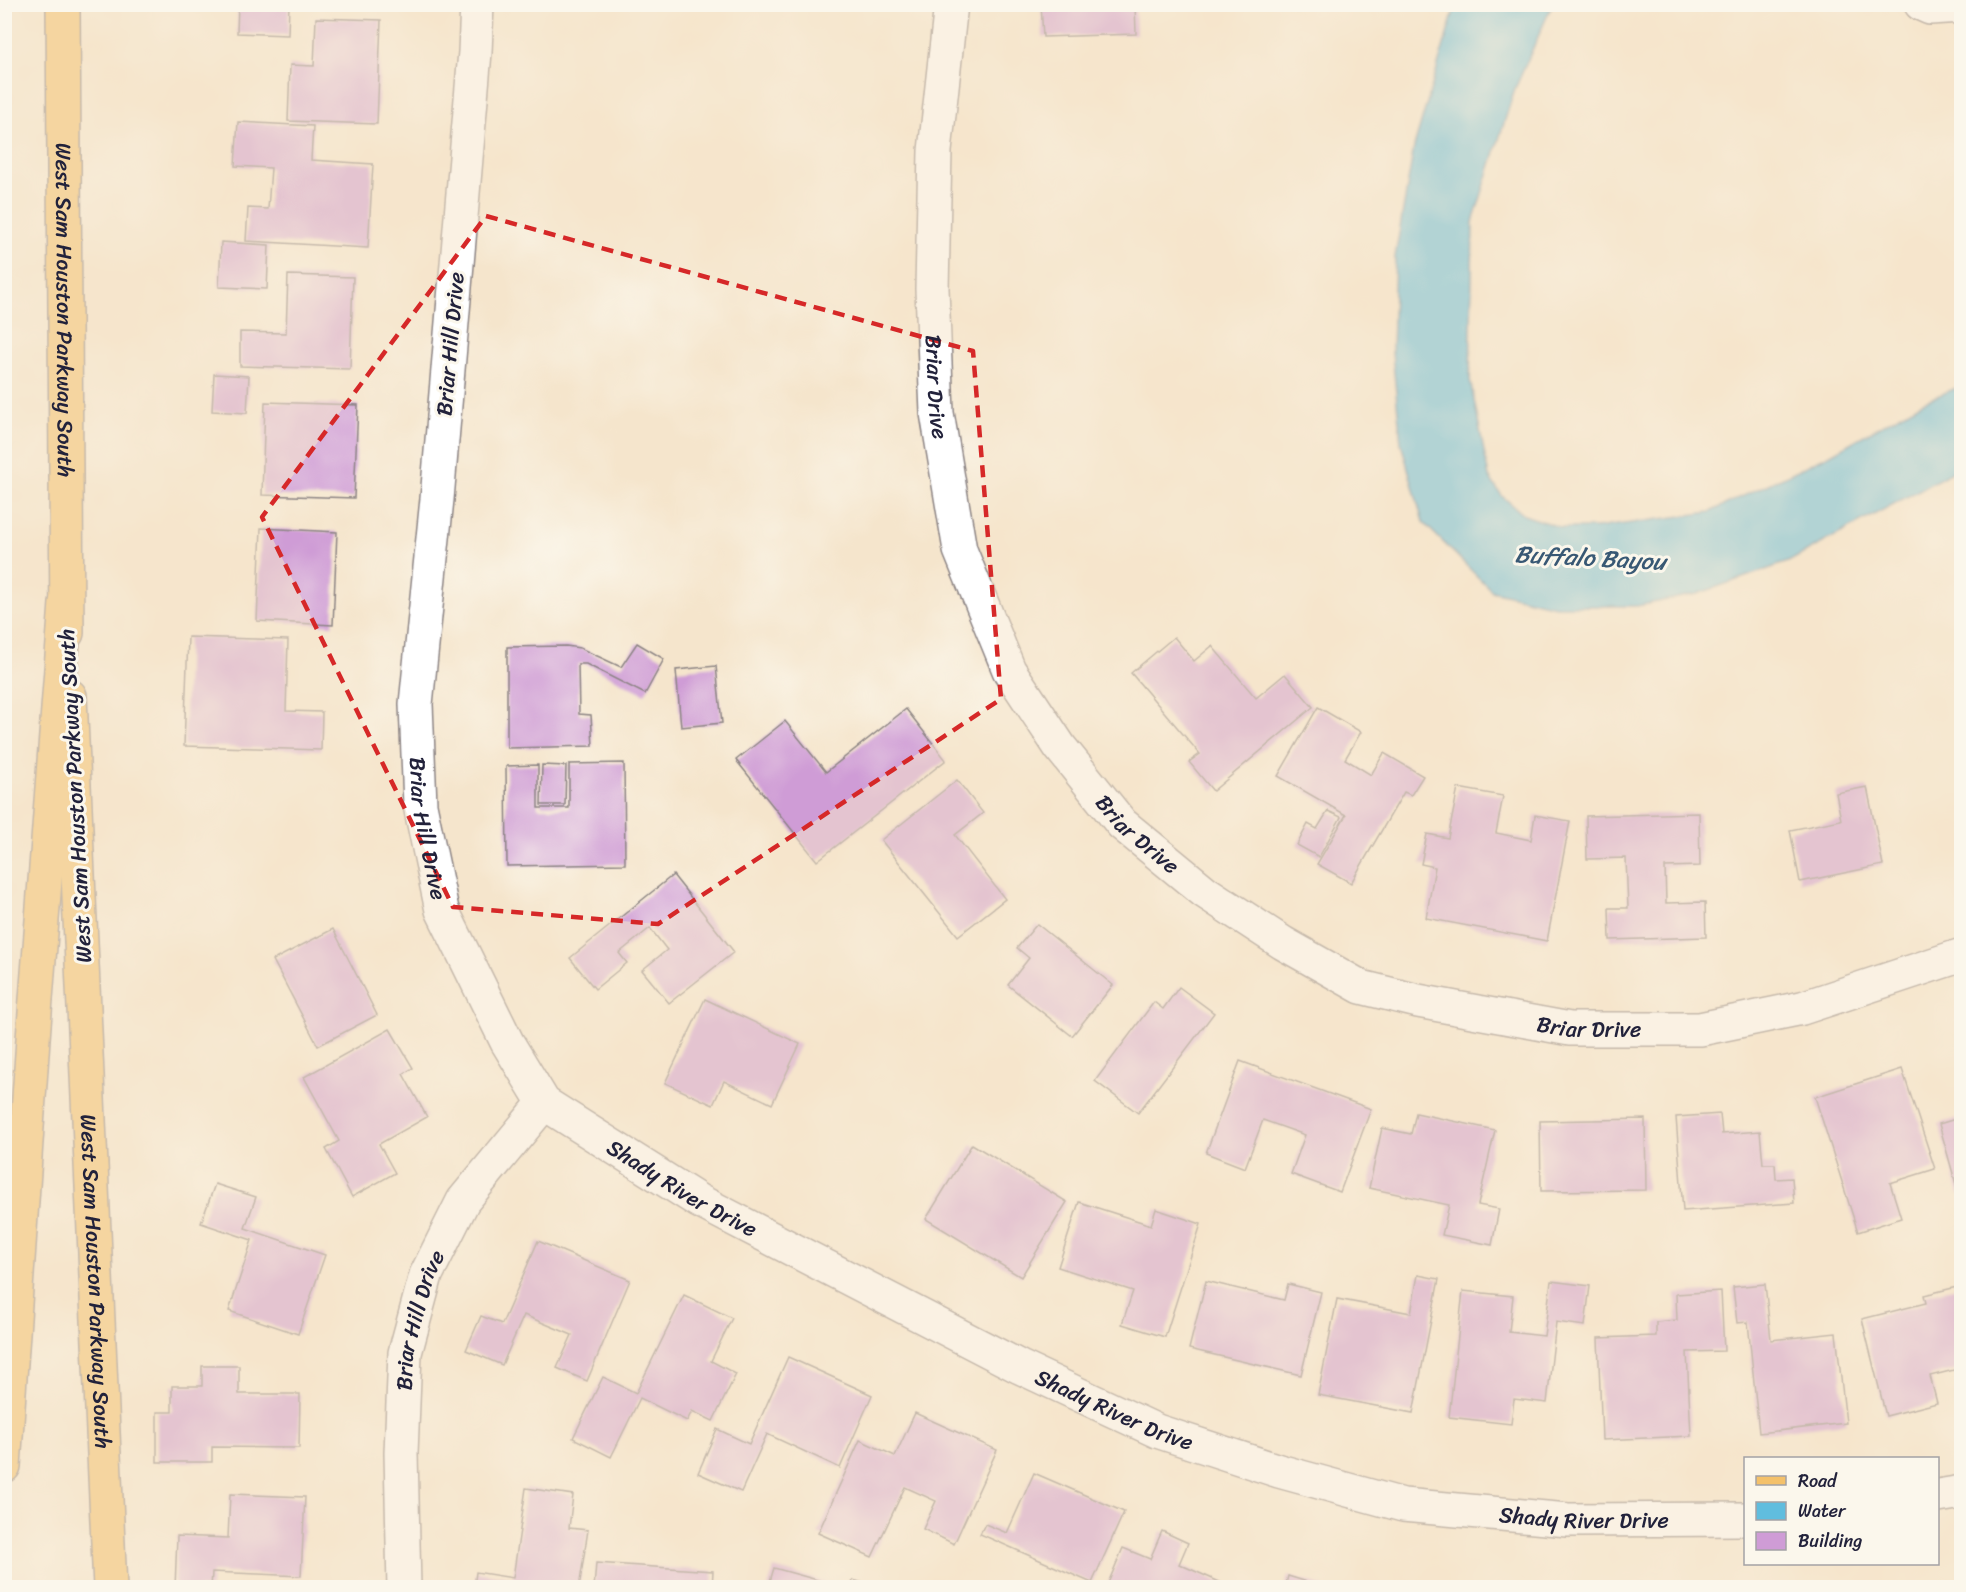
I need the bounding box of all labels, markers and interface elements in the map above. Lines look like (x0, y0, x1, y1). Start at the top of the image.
street label: West Sam Houston Parkway South (44, 143, 86, 477)
street label: Briar Hill Drive (424, 270, 476, 418)
street label: Briar Drive (914, 334, 961, 442)
water label: Buffalo Bayou (1514, 533, 1670, 583)
street label: West Sam Houston Parkway South (47, 628, 103, 964)
street label: Briar Hill Drive (399, 756, 459, 903)
street label: Briar Drive (1085, 785, 1189, 884)
street label: Briar Drive (1534, 1004, 1641, 1049)
street label: West Sam Houston Parkway South (69, 1113, 123, 1449)
street label: Shady River Drive (599, 1128, 765, 1248)
street label: Briar Hill Drive (384, 1243, 455, 1391)
street label: Shady River Drive (1029, 1357, 1199, 1461)
legend (1744, 1457, 1939, 1565)
text: Road (1798, 1465, 1838, 1497)
street label: Shady River Drive (1497, 1494, 1669, 1540)
text: Water (1798, 1495, 1847, 1527)
text: Building (1798, 1525, 1862, 1557)

